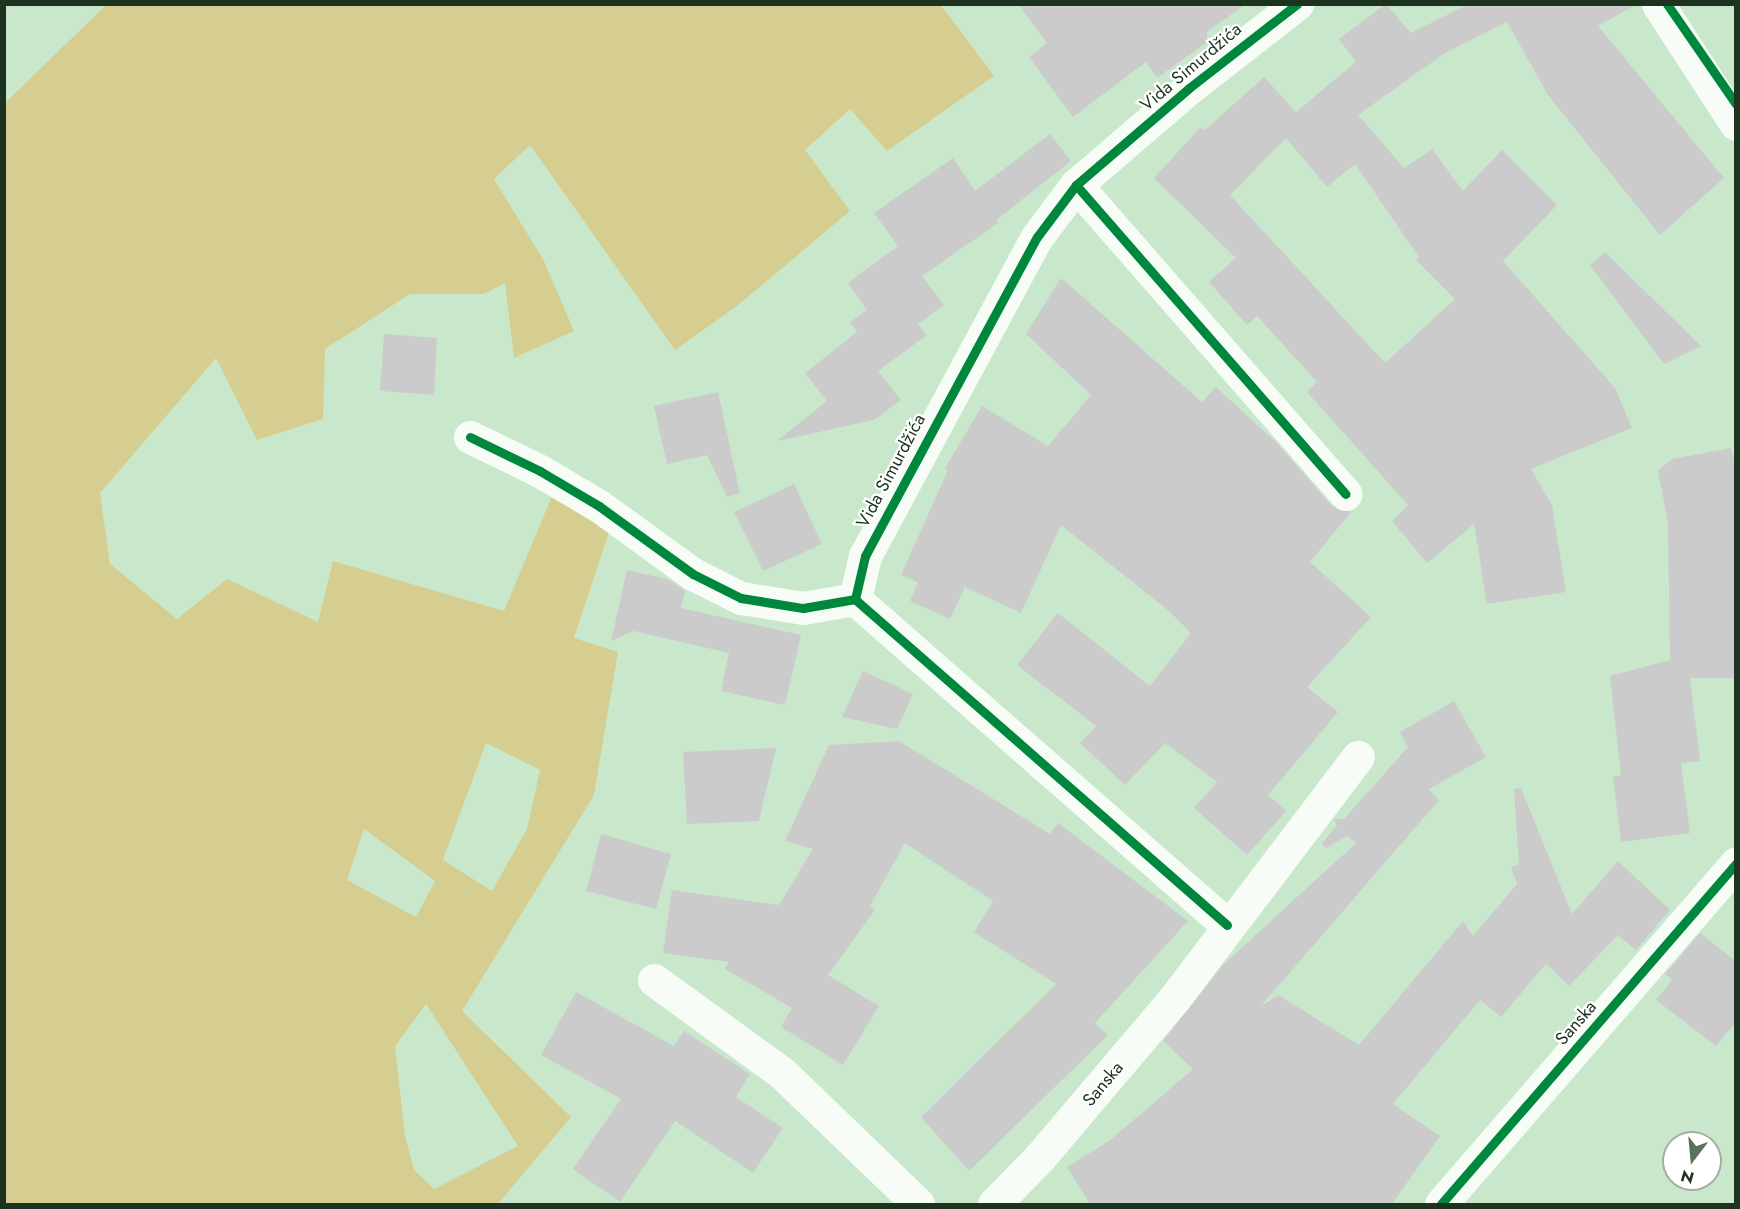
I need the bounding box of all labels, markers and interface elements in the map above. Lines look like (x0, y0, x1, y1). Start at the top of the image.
street label: Vida Simurdžića (1136, 18, 1246, 116)
street label: Vida Simurdžića (852, 410, 930, 532)
street label: Sanska (1551, 996, 1601, 1050)
street label: Sanska (1078, 1057, 1128, 1111)
north arrow (1662, 1131, 1722, 1191)
text: N (1678, 1164, 1697, 1190)

